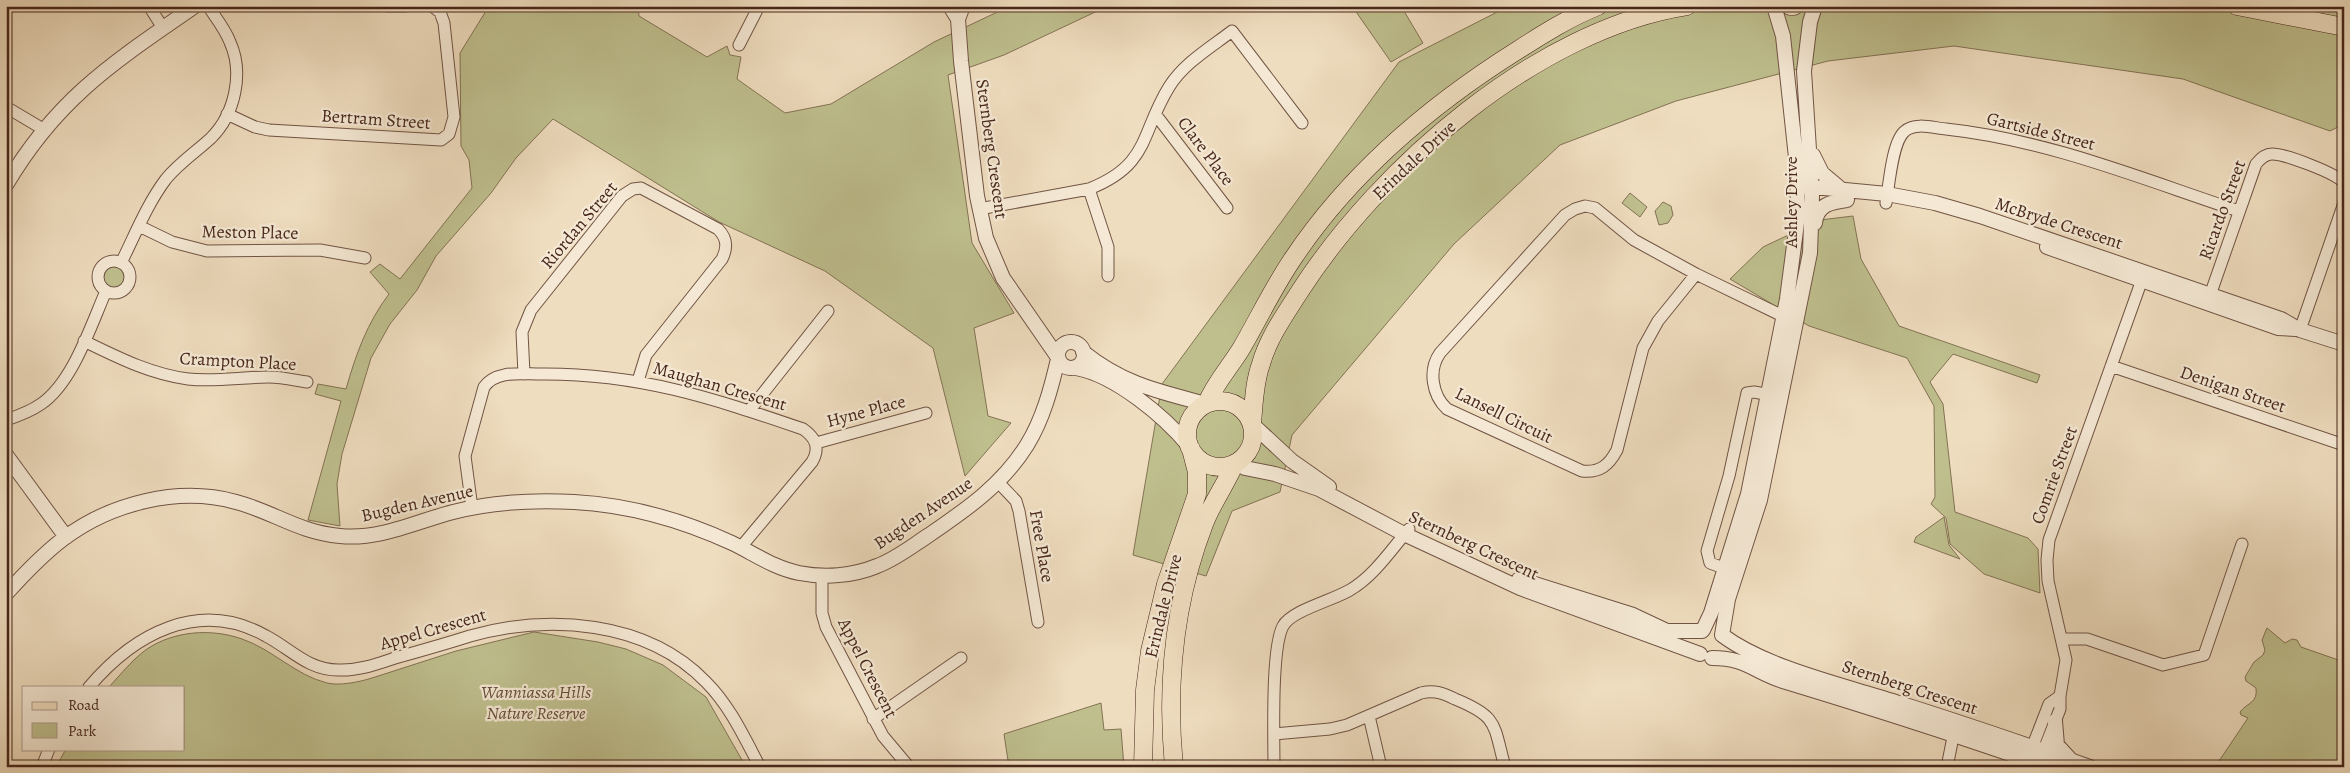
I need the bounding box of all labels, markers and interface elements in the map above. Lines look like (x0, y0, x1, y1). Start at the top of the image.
street label: Sternberg Crescent (970, 77, 1014, 221)
street label: Bertram Street (321, 103, 431, 135)
street label: Gartside Street (1984, 106, 2098, 156)
street label: Clare Place (1172, 112, 1240, 190)
street label: Erindale Drive (1367, 115, 1461, 205)
street label: Ashley Drive (1779, 156, 1803, 249)
street label: Ricardo Street (2193, 157, 2251, 263)
street label: Riordan Street (535, 176, 623, 274)
street label: McBryde Crescent (1992, 191, 2126, 255)
street label: Meston Place (201, 219, 299, 245)
street label: Crampton Place (179, 346, 297, 376)
street label: Maughan Crescent (650, 355, 790, 417)
street label: Denigan Street (2177, 360, 2289, 418)
street label: Lansell Circuit (1451, 381, 1557, 449)
street label: Hyne Place (824, 389, 908, 433)
street label: Comrie Street (2025, 423, 2083, 527)
street label: Bugden Avenue (869, 471, 977, 555)
street label: Bugden Avenue (359, 478, 475, 528)
street label: Sternberg Crescent (1405, 504, 1543, 586)
street label: Free Place (1024, 508, 1060, 584)
street label: Erindale Drive (1138, 551, 1188, 661)
street label: Appel Crescent (376, 602, 489, 656)
street label: Appel Crescent (832, 613, 904, 722)
street label: Sternberg Crescent (1839, 654, 1981, 720)
park label: Wanniassa Hills Nature Reserve (481, 680, 591, 725)
legend (22, 686, 185, 750)
text: Road (68, 695, 100, 715)
text: Park (68, 721, 97, 741)

